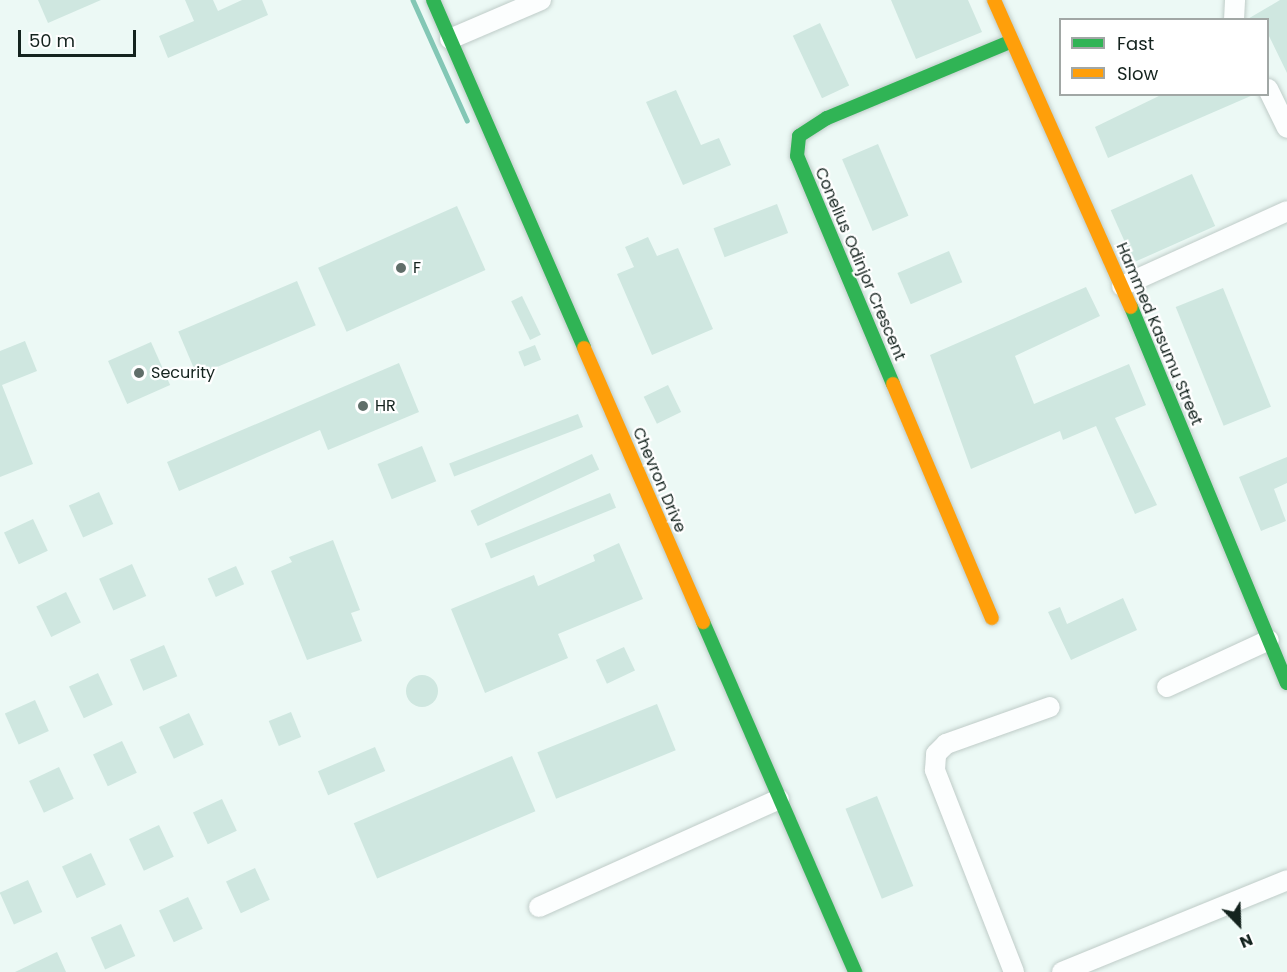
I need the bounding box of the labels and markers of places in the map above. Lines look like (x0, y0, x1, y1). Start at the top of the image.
place label: F (413, 258, 421, 278)
marker: F (394, 261, 408, 275)
place label: Security (151, 363, 215, 383)
marker: Security (132, 366, 146, 380)
place label: HR (375, 396, 396, 416)
marker: HR (356, 399, 370, 413)

